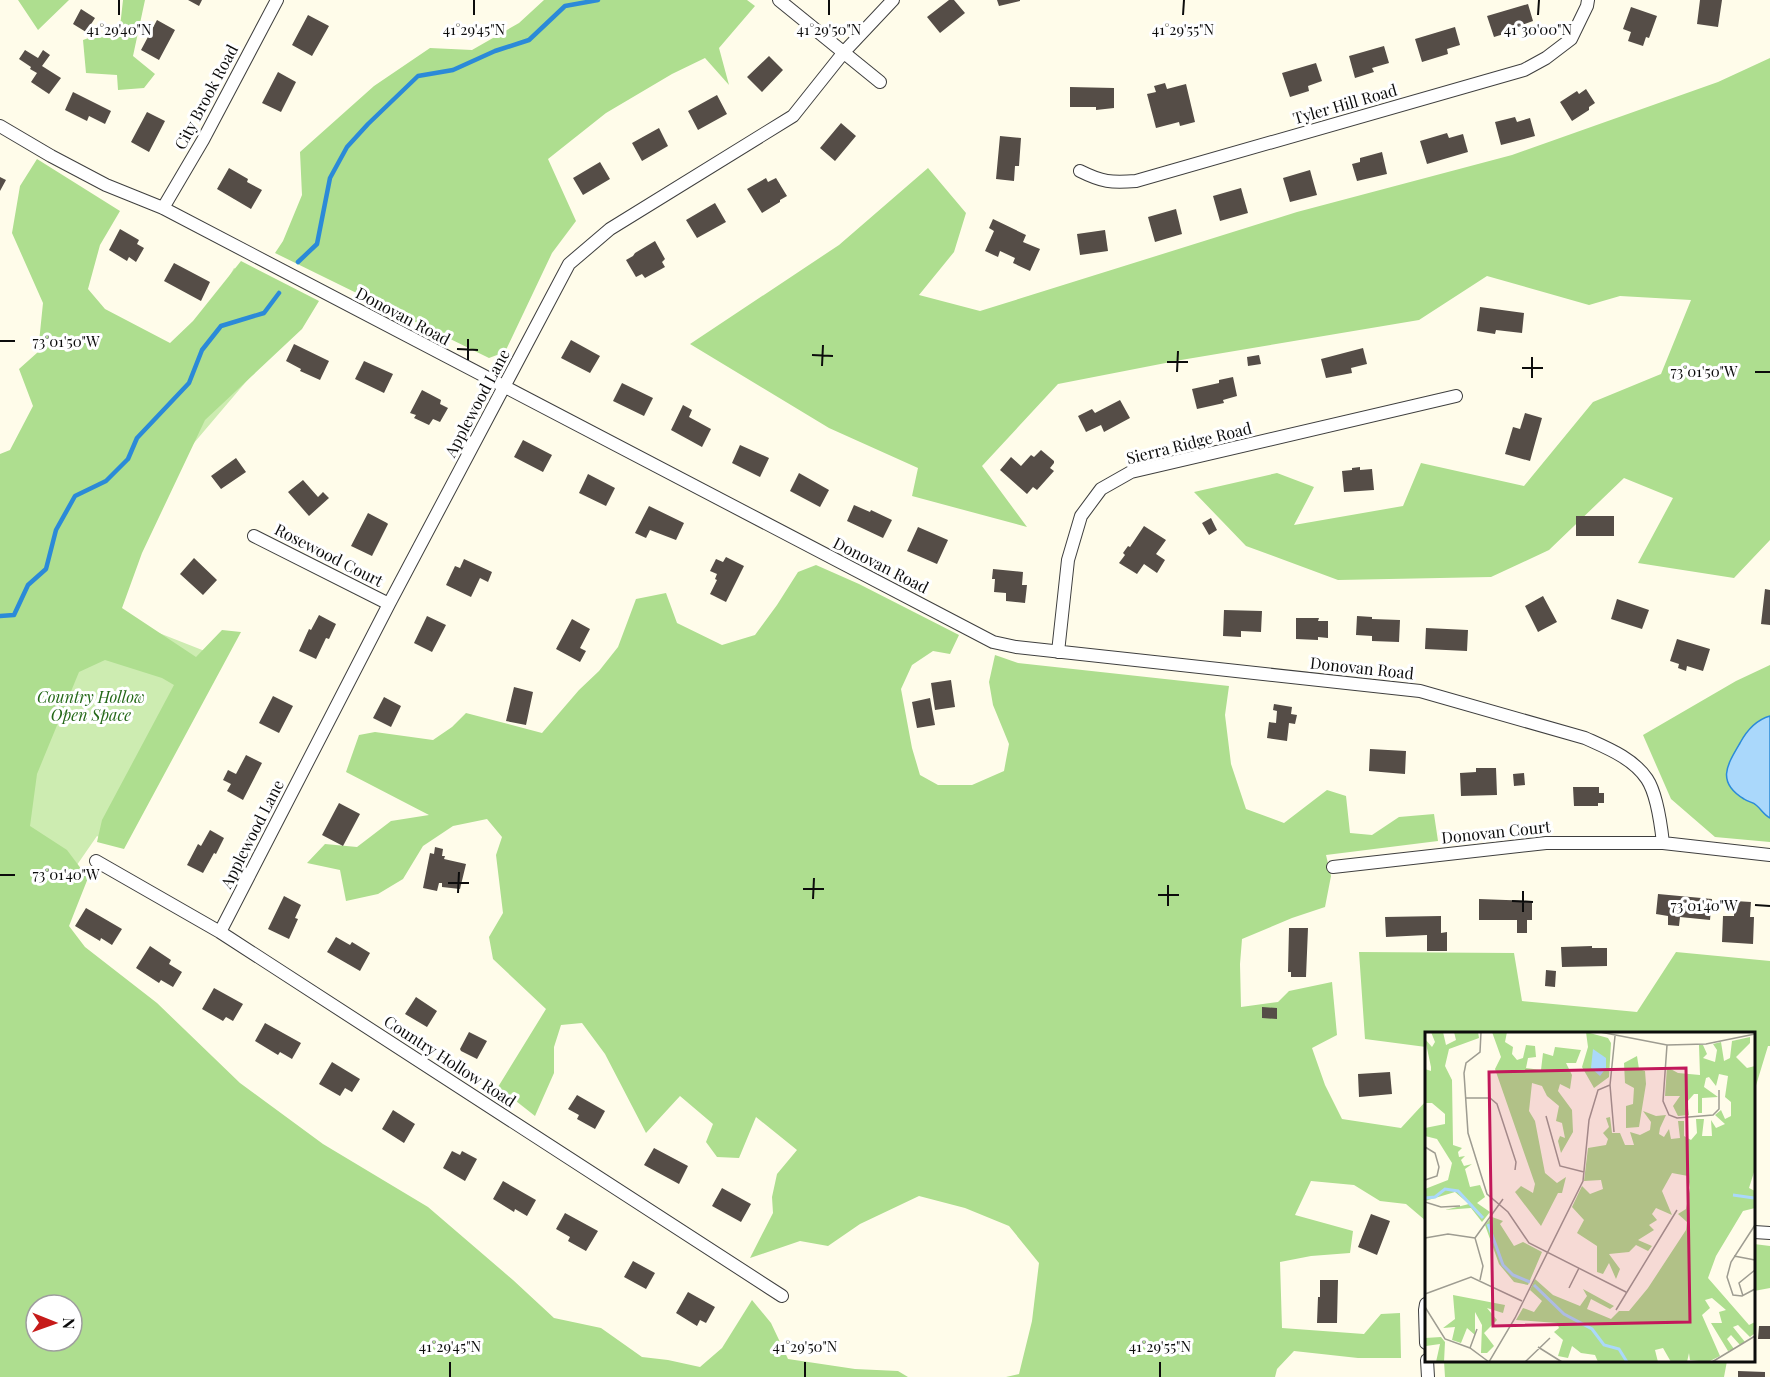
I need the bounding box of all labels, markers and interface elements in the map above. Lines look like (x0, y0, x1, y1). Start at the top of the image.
text: 41°29'40"N (87, 19, 152, 39)
text: 41°29'45"N (443, 19, 506, 39)
text: 41°29'50"N (797, 19, 862, 39)
text: 41°29'55"N (1152, 19, 1215, 39)
text: 41°30'00"N (1504, 19, 1573, 39)
street label: City Brook Road (169, 41, 242, 153)
street label: Tyler Hill Road (1290, 79, 1399, 128)
street label: Donovan Road (352, 282, 454, 349)
text: 73°01'50"W (32, 331, 100, 351)
street label: Applewood Lane (439, 345, 514, 461)
text: 73°01'50"W (1670, 361, 1738, 381)
street label: Sierra Ridge Road (1124, 417, 1254, 468)
street label: Rosewood Court (271, 518, 387, 591)
street label: Donovan Road (830, 532, 932, 598)
street label: Donovan Road (1309, 652, 1415, 683)
park label: Country Hollow Open Space (37, 686, 145, 725)
street label: Applewood Lane (215, 776, 288, 893)
street label: Donovan Court (1440, 815, 1552, 848)
text: 73°01'40"W (32, 864, 100, 884)
text: 73°01'40"W (1670, 895, 1738, 915)
street label: Country Hollow Road (380, 1010, 520, 1111)
inset map (1425, 1032, 1755, 1362)
north arrow (24, 1293, 84, 1353)
text: N (59, 1317, 80, 1330)
text: 41°29'45"N (419, 1336, 482, 1356)
text: 41°29'50"N (773, 1336, 838, 1356)
text: 41°29'55"N (1129, 1336, 1192, 1356)

